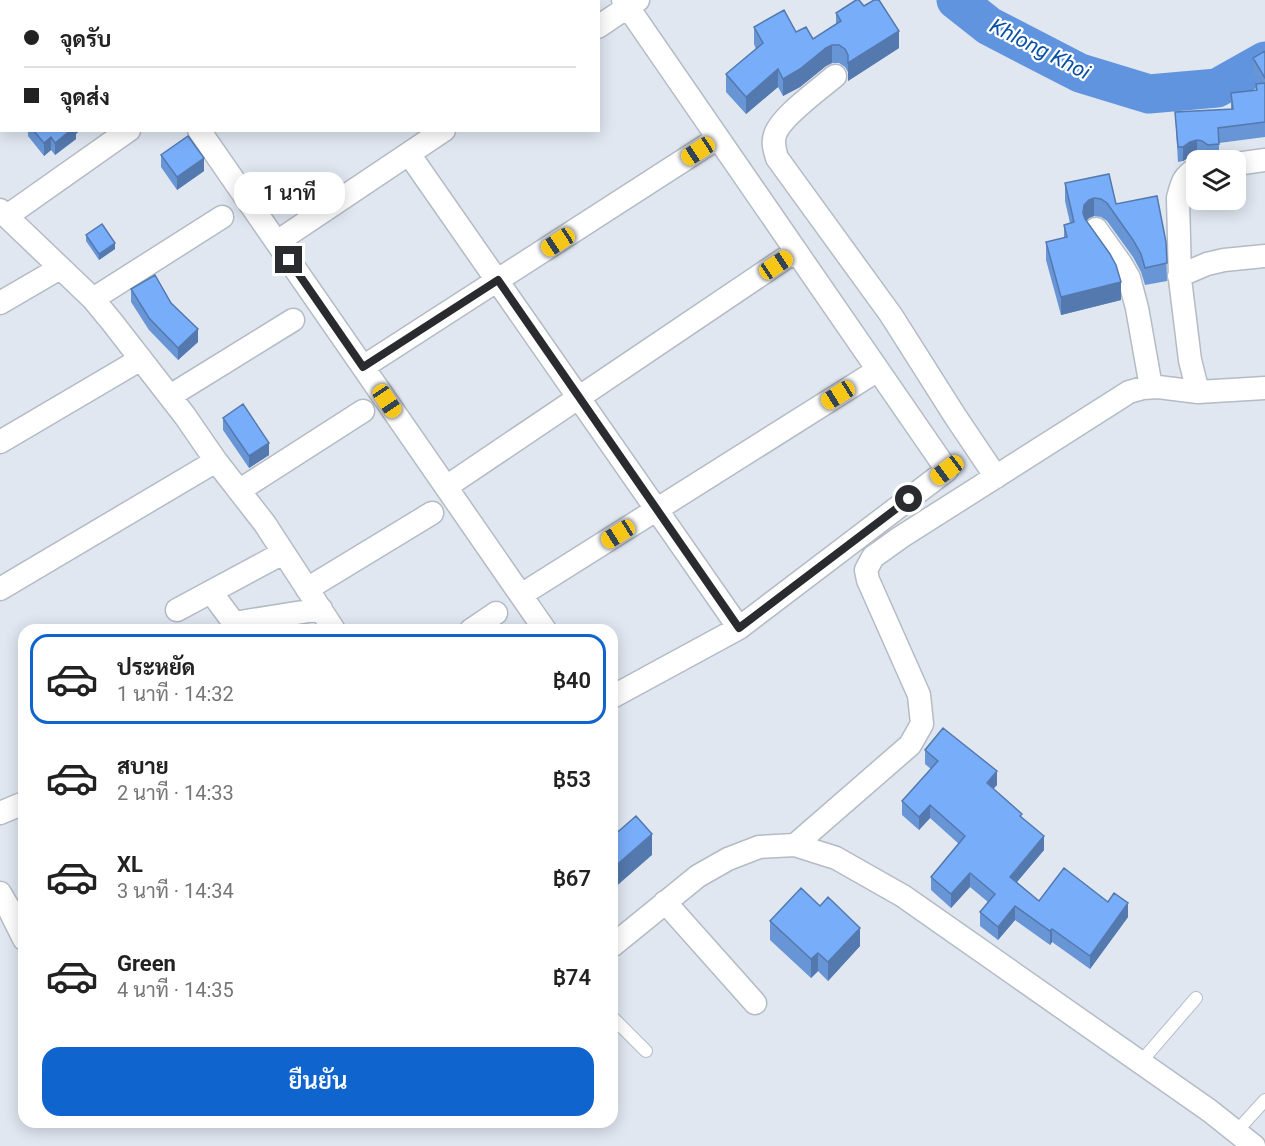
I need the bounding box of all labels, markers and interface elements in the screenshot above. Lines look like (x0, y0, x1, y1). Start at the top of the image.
water label: Khlong Khoi (986, 14, 1094, 84)
text: จุดรับ (60, 27, 111, 52)
text: จุดส่ง (60, 85, 110, 110)
car (678, 134, 718, 168)
map controls (1186, 150, 1246, 210)
button: layers (1186, 150, 1246, 210)
callout: 1 นาที (234, 173, 344, 215)
text: 1 นาที (263, 181, 316, 205)
car (538, 225, 578, 259)
route end (275, 246, 302, 273)
car (756, 247, 796, 283)
car (818, 378, 858, 412)
car (369, 381, 405, 421)
car (927, 452, 967, 488)
route start (895, 485, 922, 512)
car (598, 517, 638, 551)
icon: car (45, 652, 99, 706)
text: ประหยัด (117, 655, 195, 680)
text: ฿40 (553, 668, 591, 693)
text: 1 นาที · 14:32 (117, 682, 234, 706)
icon: car (45, 751, 99, 805)
text: สบาย (117, 754, 169, 779)
text: ฿53 (553, 767, 591, 792)
text: 2 นาที · 14:33 (117, 781, 234, 805)
icon: car (45, 850, 99, 904)
text: XL (117, 852, 143, 877)
text: ฿67 (553, 866, 591, 891)
text: 3 นาที · 14:34 (117, 879, 234, 903)
icon: car (45, 949, 99, 1003)
text: Green (117, 951, 176, 976)
text: ฿74 (553, 965, 591, 990)
text: 4 นาที · 14:35 (117, 978, 234, 1002)
button: ยืนยัน (42, 1047, 594, 1116)

